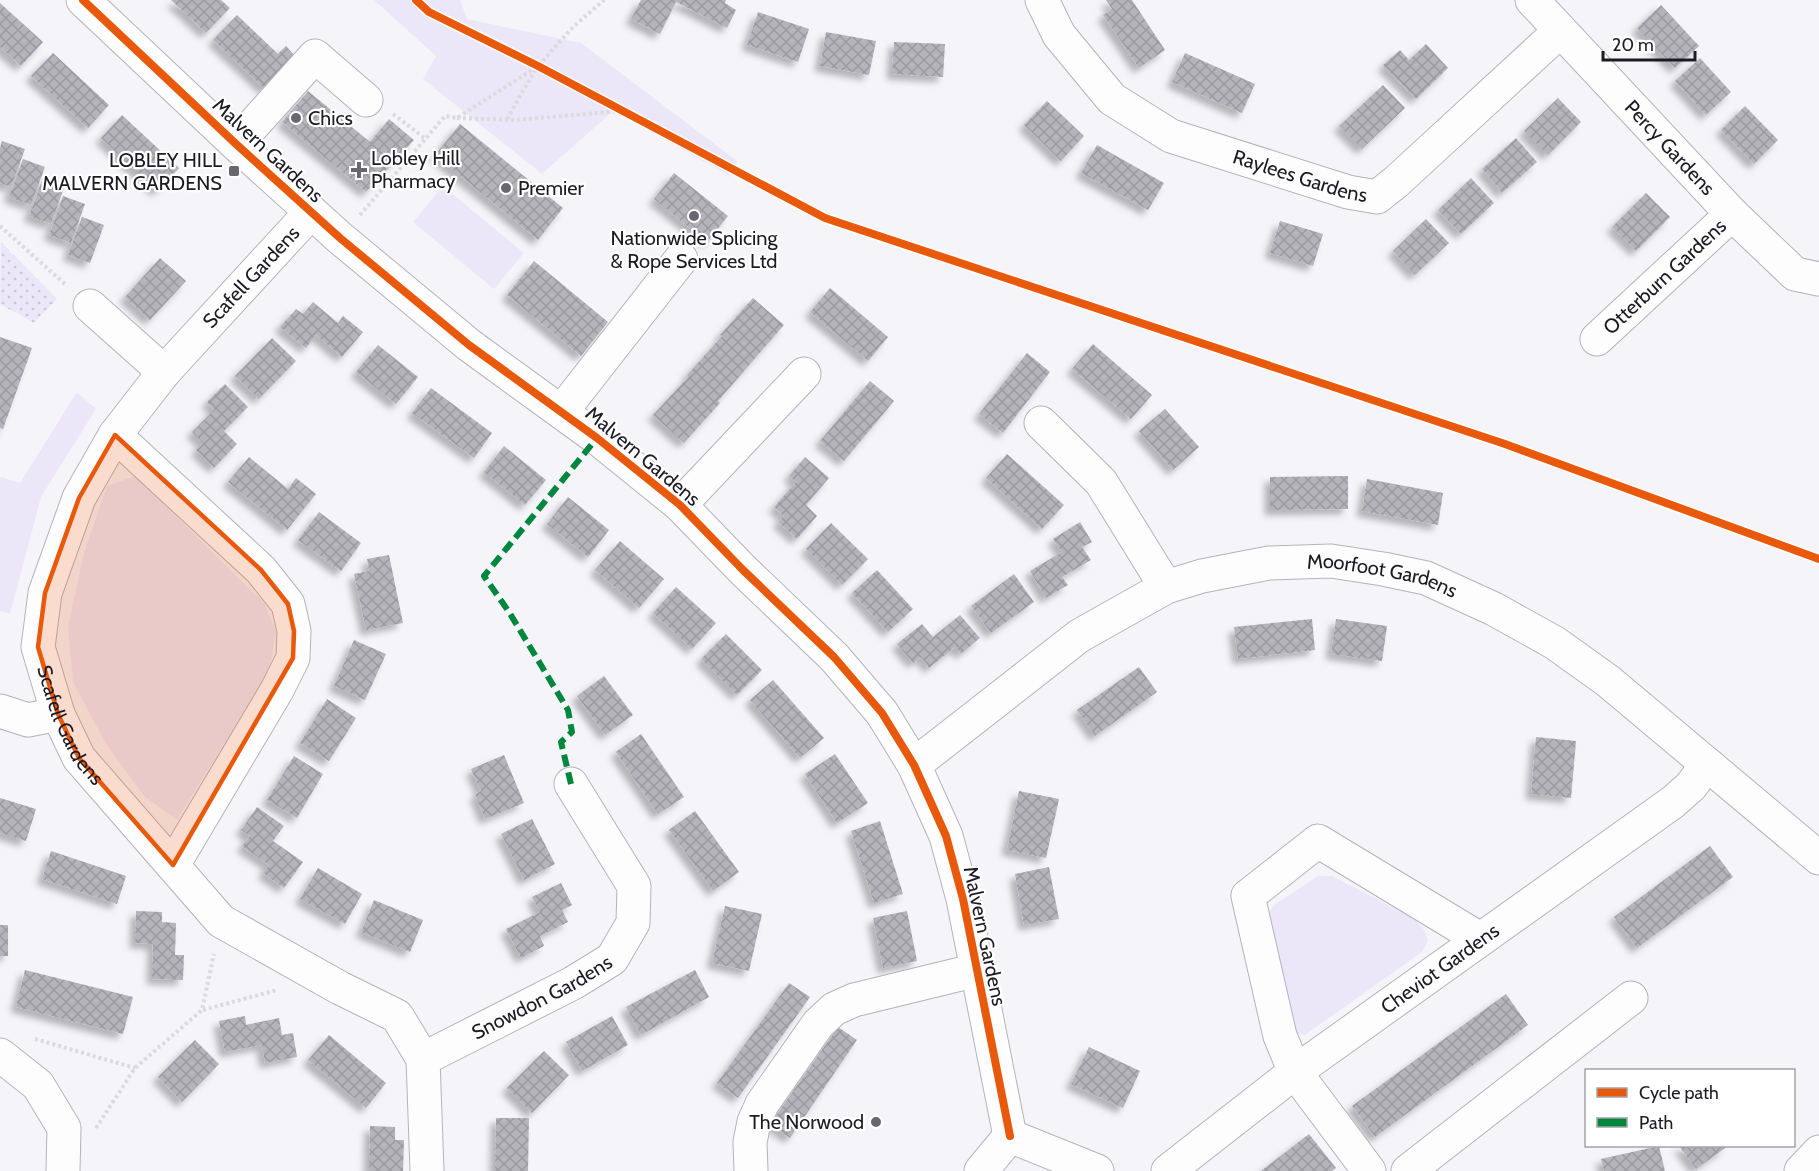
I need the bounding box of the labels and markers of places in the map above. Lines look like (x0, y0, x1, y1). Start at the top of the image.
place label: Chics (308, 106, 353, 130)
marker: Chics (289, 111, 303, 125)
place label: Lobley Hill Pharmacy (371, 146, 460, 193)
place label: LOBLEY HILL MALVERN GARDENS (42, 148, 222, 195)
marker: Lobley Hill Pharmacy (352, 163, 366, 177)
marker: LOBLEY HILL MALVERN GARDENS (227, 164, 241, 178)
place label: Premier (518, 176, 585, 200)
marker: Premier (499, 181, 513, 195)
marker: Nationwide Splicing & Rope Services Ltd (687, 209, 701, 223)
place label: Nationwide Splicing & Rope Services Ltd (611, 226, 779, 273)
place label: The Norwood (749, 1110, 864, 1134)
marker: The Norwood (869, 1115, 883, 1129)

